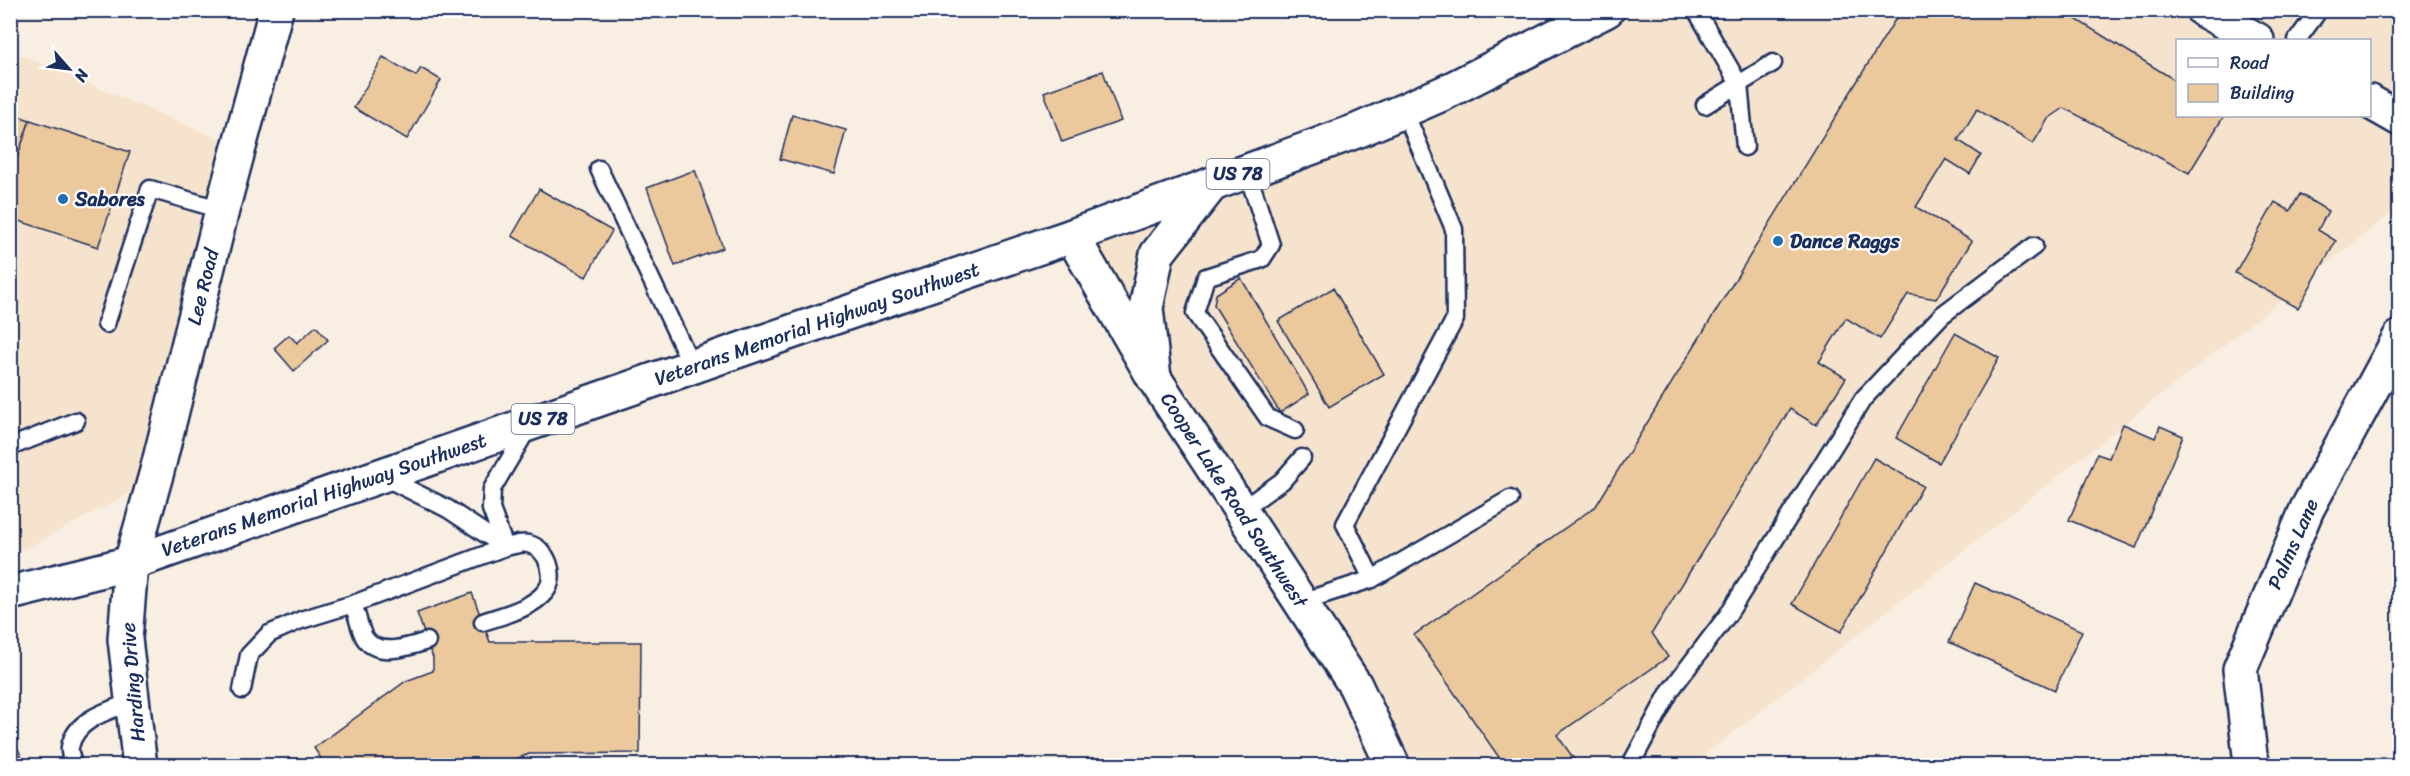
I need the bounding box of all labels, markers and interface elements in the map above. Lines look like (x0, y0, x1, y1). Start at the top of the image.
north arrow (39, 39, 99, 99)
legend (2176, 39, 2371, 117)
text: Road (2230, 47, 2270, 79)
text: N (66, 63, 98, 88)
text: Building (2230, 77, 2294, 109)
road number: US 78 (1206, 159, 1270, 189)
place label: Sabores (74, 182, 146, 217)
marker: Sabores (56, 192, 70, 206)
place label: Dance Raggs (1790, 224, 1901, 259)
marker: Dance Raggs (1771, 234, 1785, 248)
street label: Lee Road (177, 244, 230, 329)
street label: Veterans Memorial Highway Southwest (650, 252, 985, 396)
street label: Cooper Lake Road Southwest (1151, 385, 1318, 616)
road number: US 78 (512, 404, 574, 434)
street label: Veterans Memorial Highway Southwest (157, 423, 492, 567)
street label: Palms Lane (2257, 493, 2329, 595)
street label: Harding Drive (110, 621, 156, 743)

